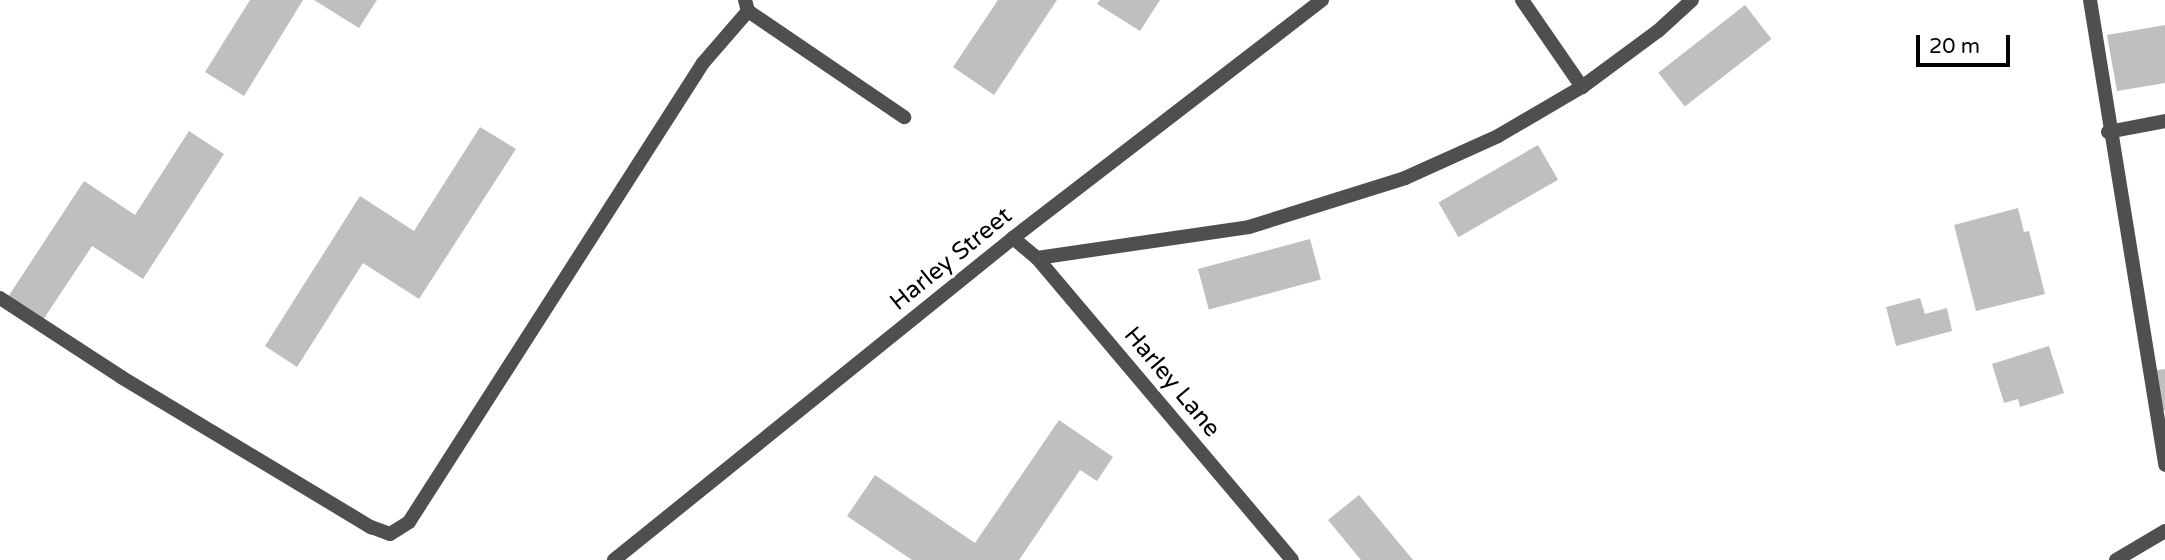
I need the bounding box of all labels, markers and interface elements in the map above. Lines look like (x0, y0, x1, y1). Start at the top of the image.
scale bar (1920, 21, 2014, 65)
text: 20 m (1929, 34, 1980, 59)
street label: Harley Street (884, 201, 1018, 317)
street label: Harley Lane (1118, 321, 1226, 443)

